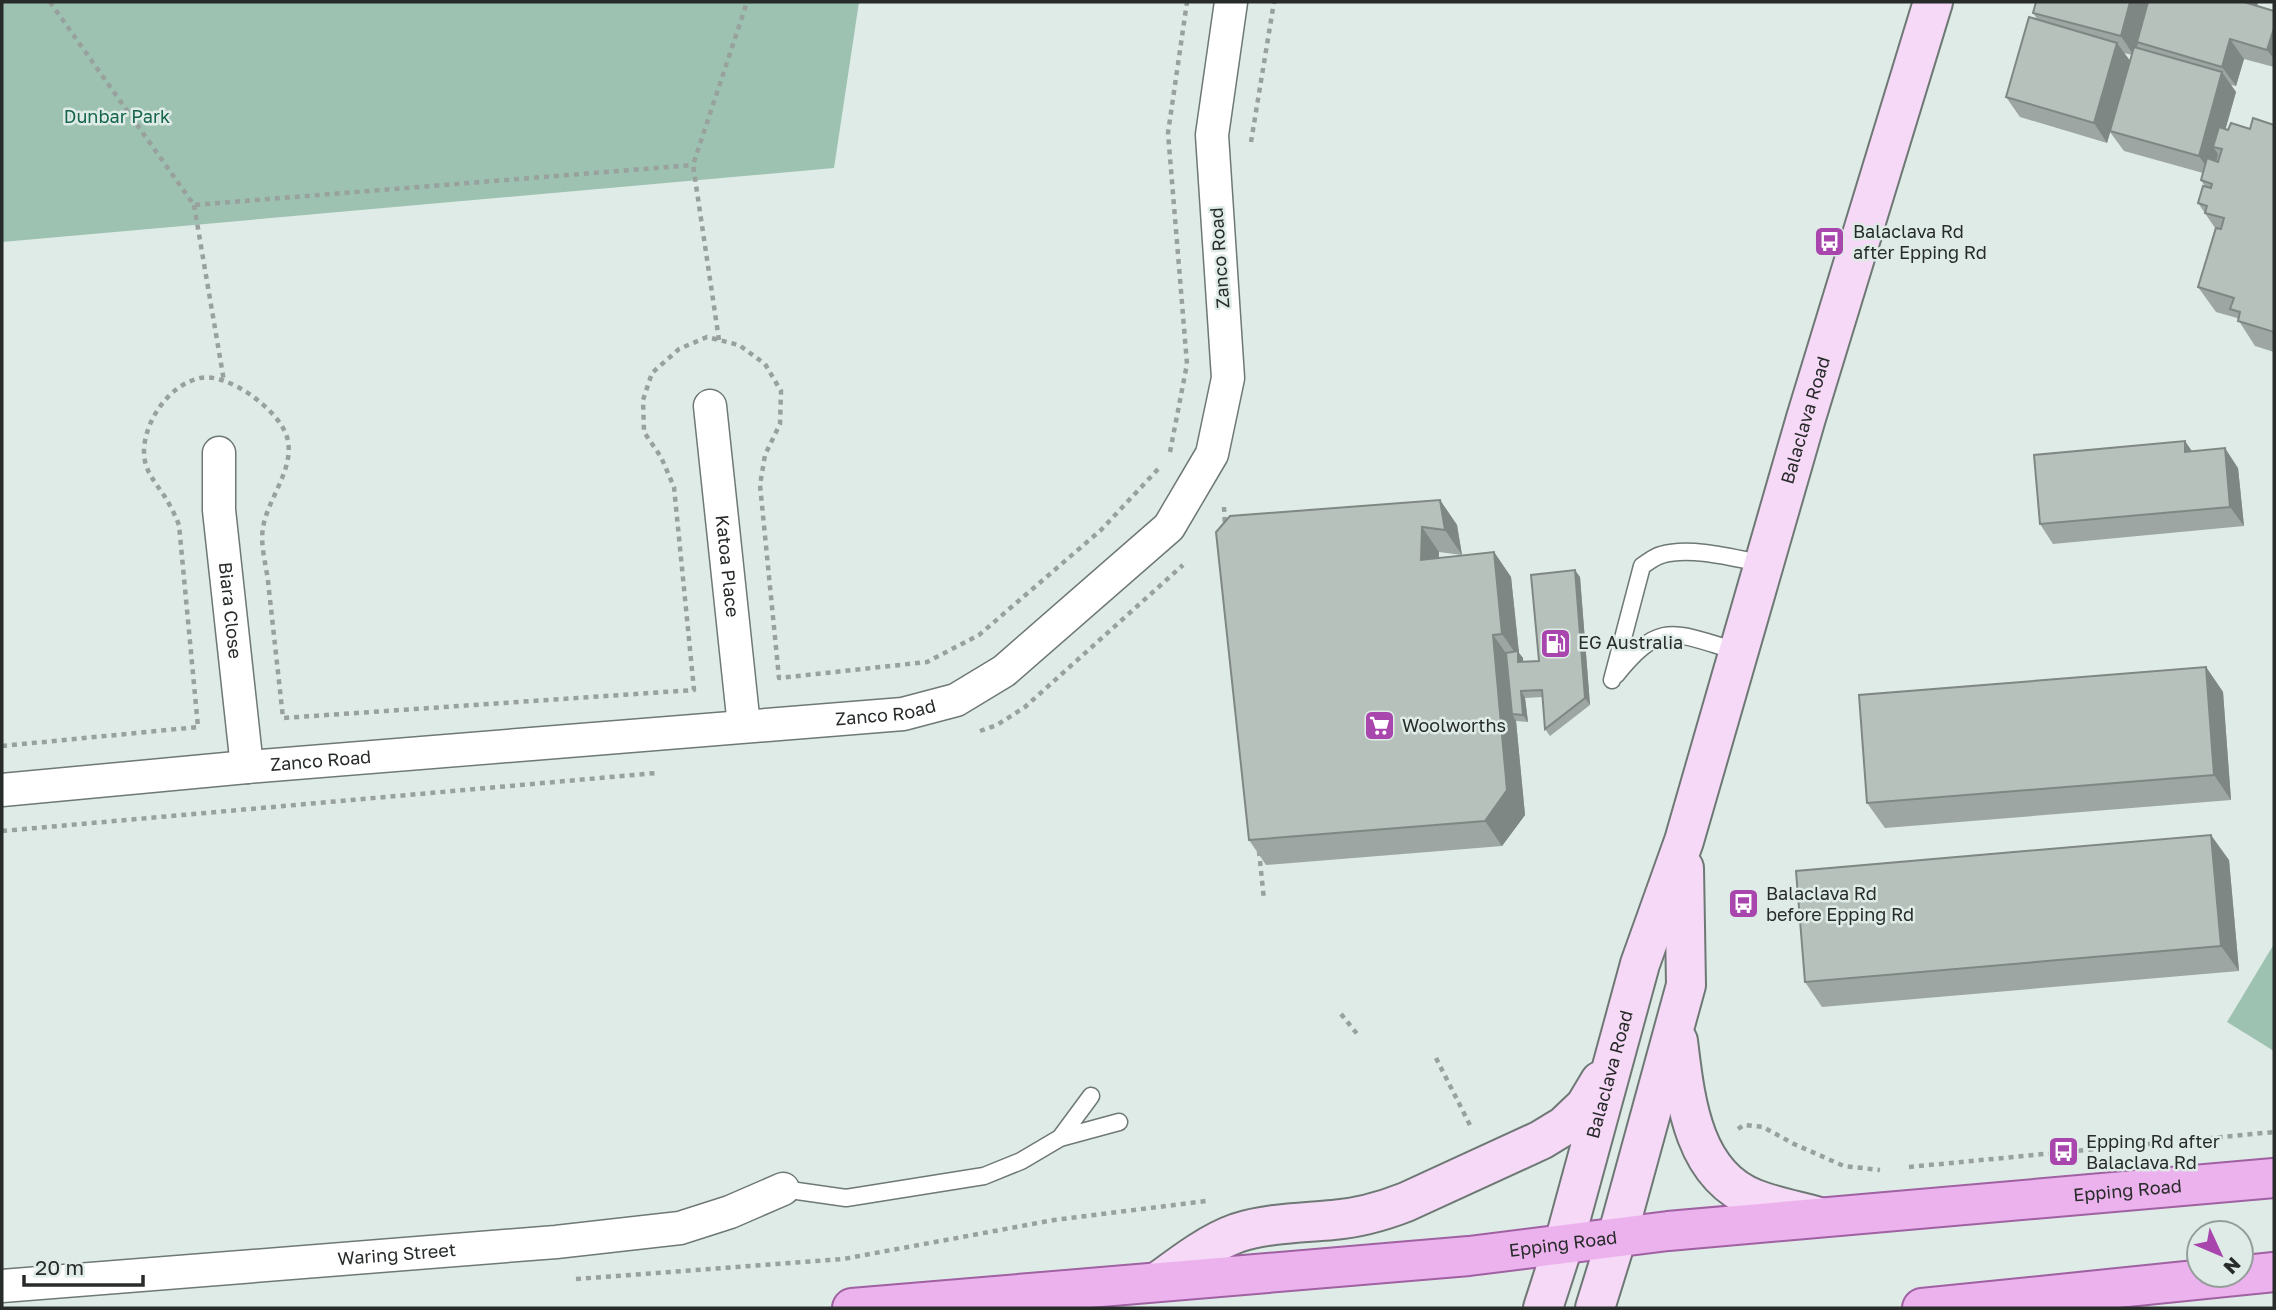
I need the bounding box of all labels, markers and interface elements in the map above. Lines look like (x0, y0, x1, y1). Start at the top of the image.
park label: Dunbar Park (64, 105, 170, 127)
street label: Zanco Road (1204, 207, 1234, 309)
place label: Balaclava Rd after Epping Rd (1853, 220, 1987, 263)
bus stop icon: Balaclava Rd after Epping Rd (1813, 225, 1847, 259)
street label: Balaclava Road (1776, 354, 1834, 486)
street label: Katoa Place (712, 514, 744, 618)
street label: Biara Close (215, 561, 247, 660)
fuel station icon: EG Australia (1538, 626, 1572, 660)
place label: EG Australia (1578, 631, 1683, 653)
street label: Zanco Road (834, 694, 938, 729)
supermarket icon: Woolworths (1362, 709, 1396, 743)
place label: Woolworths (1402, 714, 1506, 736)
street label: Zanco Road (269, 745, 372, 775)
place label: Balaclava Rd before Epping Rd (1766, 882, 1914, 925)
bus stop icon: Balaclava Rd before Epping Rd (1726, 887, 1760, 921)
street label: Balaclava Road (1581, 1008, 1637, 1141)
place label: Epping Rd after Balaclava Rd (2086, 1130, 2220, 1173)
bus stop icon: Epping Rd after Balaclava Rd (2046, 1135, 2080, 1169)
street label: Epping Road (2072, 1174, 2183, 1206)
north arrow (2185, 1219, 2255, 1289)
street label: Epping Road (1508, 1225, 1618, 1261)
street label: Waring Street (337, 1238, 457, 1269)
scale bar (24, 1244, 144, 1288)
text: N (2219, 1253, 2246, 1279)
text: 20 m (35, 1254, 84, 1280)

